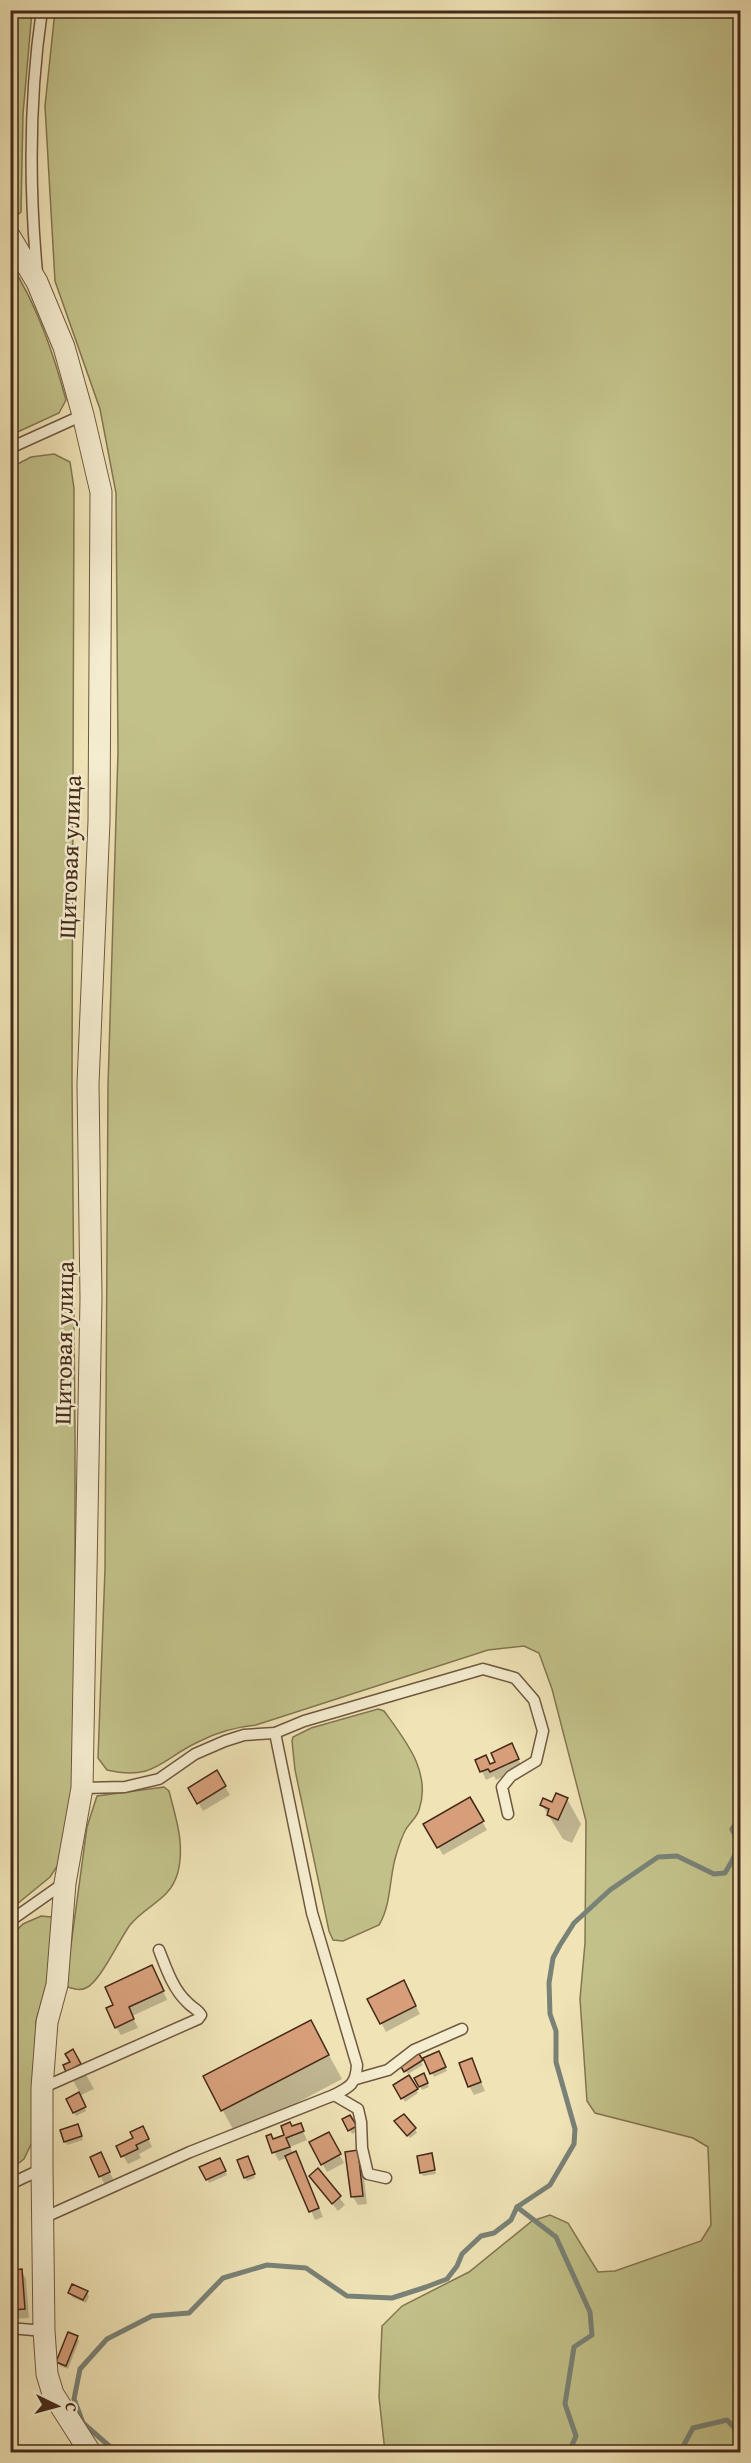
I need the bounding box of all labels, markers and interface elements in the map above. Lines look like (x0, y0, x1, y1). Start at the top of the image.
street label: Щитовая улица (49, 774, 90, 939)
street label: Щитовая улица (45, 1260, 82, 1425)
north arrow (27, 2376, 87, 2436)
text: С (60, 2402, 84, 2413)

